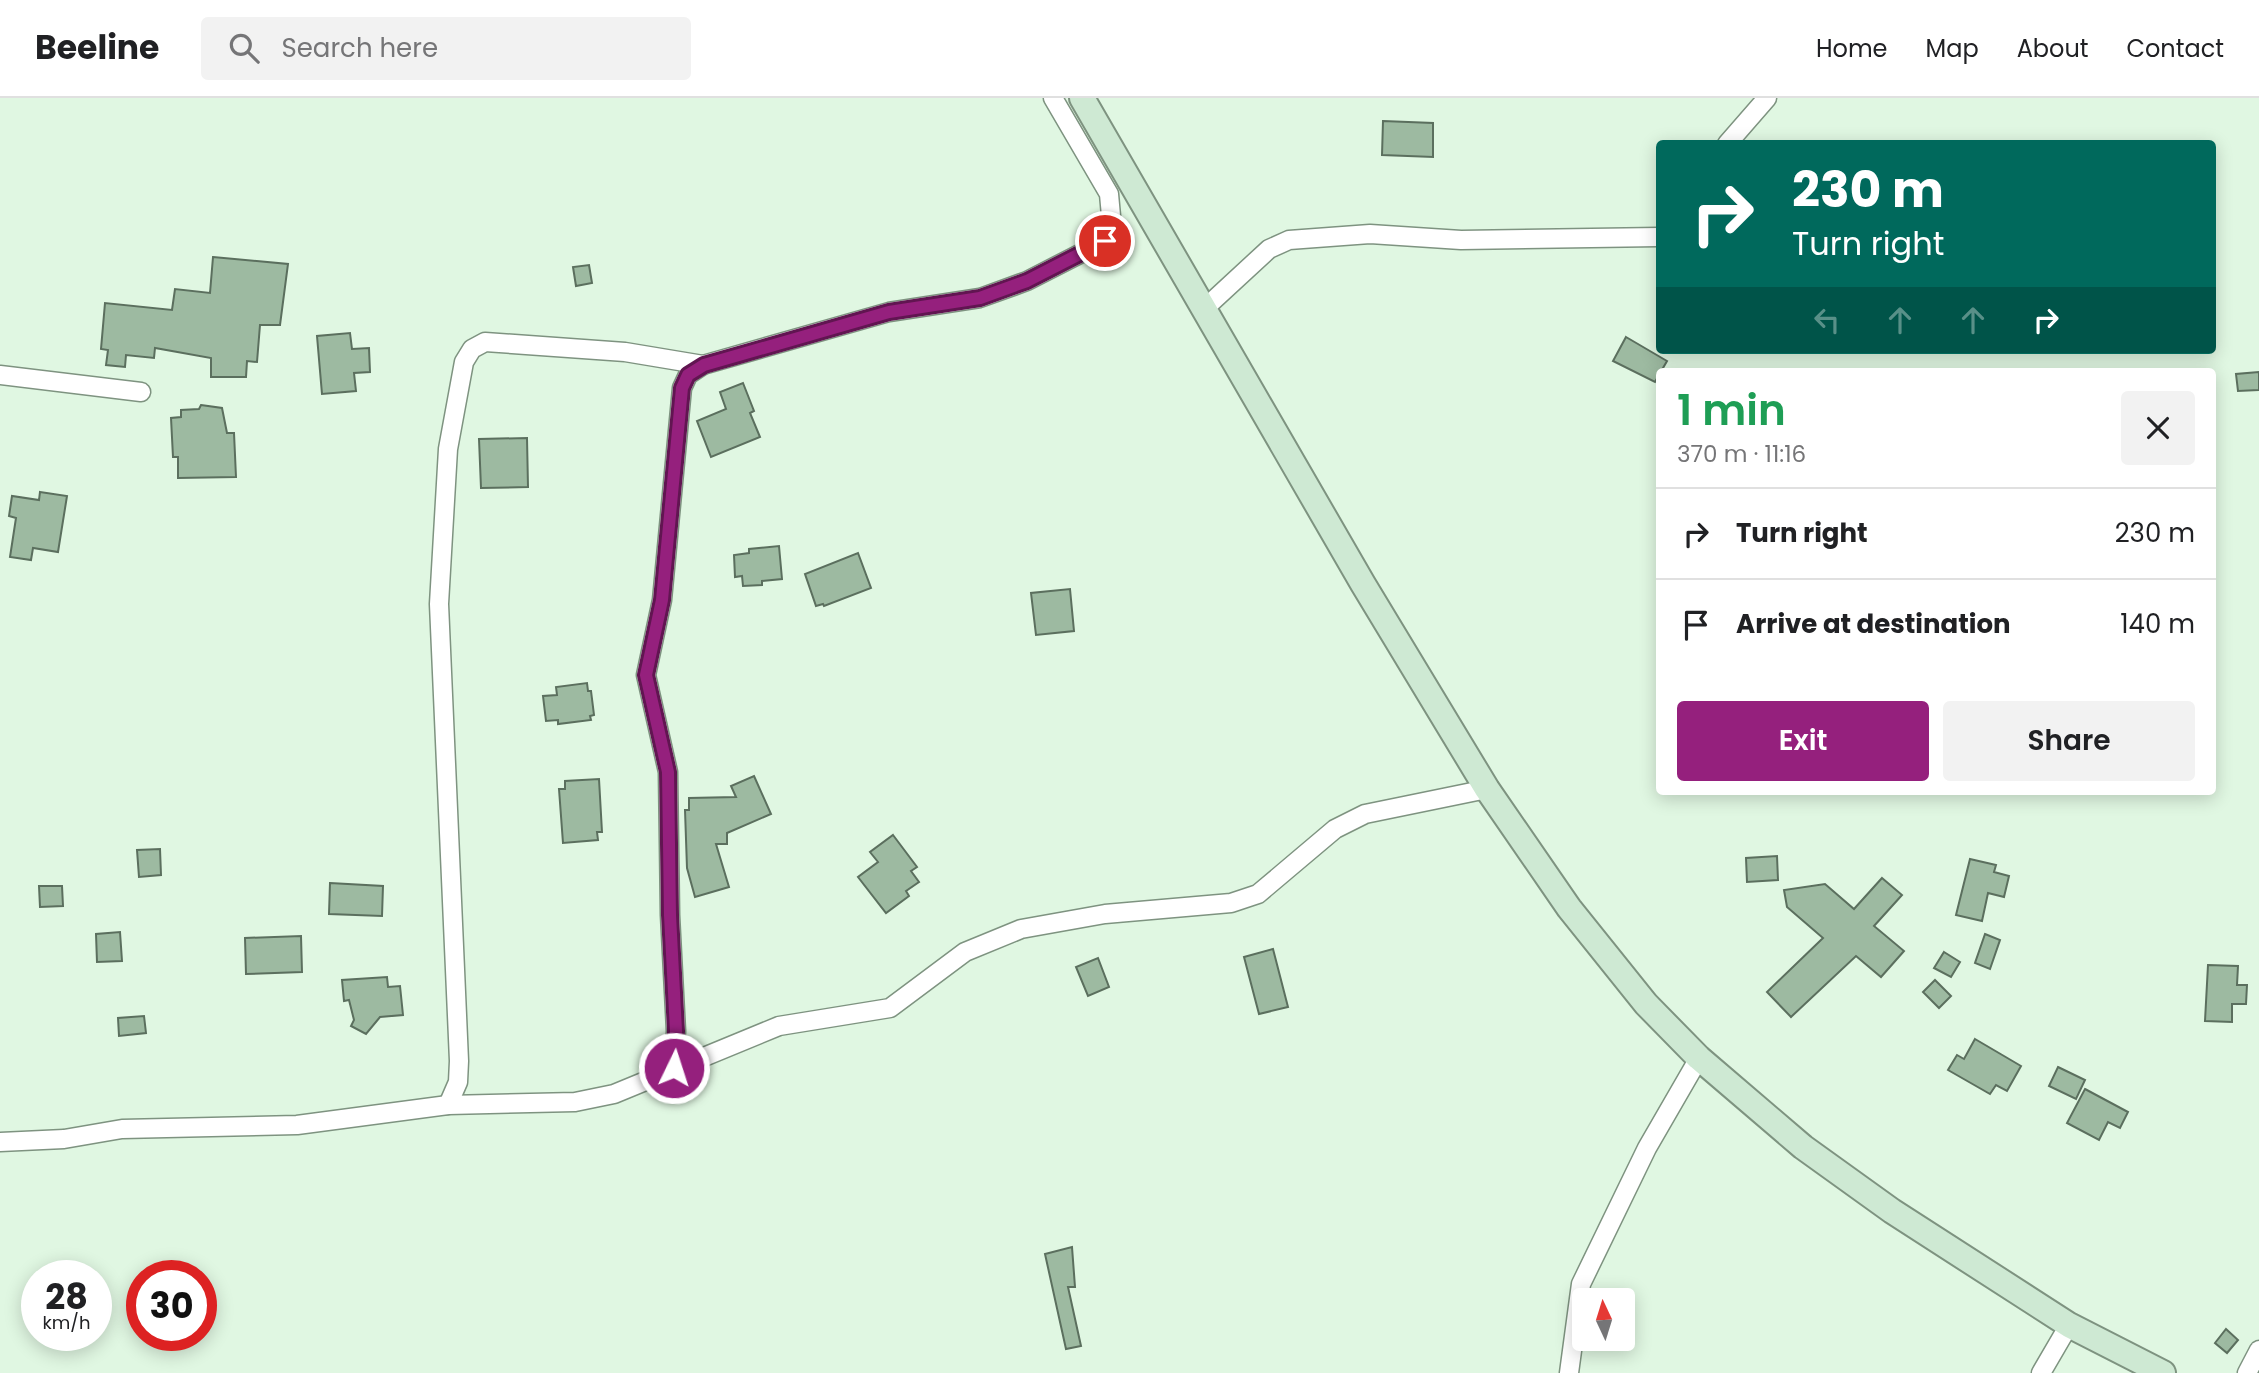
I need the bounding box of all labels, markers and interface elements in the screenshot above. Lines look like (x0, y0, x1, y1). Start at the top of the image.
search box (201, 17, 691, 80)
text: Beeline (35, 24, 159, 71)
icon: search (225, 29, 263, 67)
text: Search here (281, 30, 438, 66)
text: Home (1816, 32, 1888, 65)
text: Map (1926, 32, 1979, 65)
text: About (2017, 32, 2088, 65)
text: Contact (2126, 32, 2224, 65)
text: 230 m (1792, 156, 1944, 224)
icon: right (1677, 168, 1768, 259)
pin (1075, 211, 1135, 271)
text: Turn right (1792, 221, 1944, 266)
icon: arrive (1086, 222, 1124, 260)
icon: left (1808, 301, 1846, 339)
icon: ahead (1881, 301, 1919, 339)
icon: ahead (1954, 301, 1992, 339)
icon: right (2027, 301, 2065, 339)
text: 1 min (1677, 381, 1786, 440)
button: close (2121, 391, 2195, 465)
text: 370 m · 11:16 (1677, 438, 1806, 470)
icon: right (1677, 515, 1715, 553)
text: Turn right (1736, 515, 1868, 551)
text: 230 m (2115, 515, 2195, 551)
icon: arrive (1677, 606, 1715, 644)
text: Arrive at destination (1736, 606, 2011, 642)
text: 140 m (2120, 606, 2195, 642)
button: Exit (1677, 701, 1929, 781)
button: Share (1943, 701, 2195, 781)
position arrow (637, 1031, 711, 1105)
speed limit sign: 30 (126, 1260, 217, 1351)
text: 28 (45, 1272, 88, 1321)
north arrow (1572, 1288, 1634, 1351)
map controls (1572, 1288, 1635, 1351)
text: km/h (43, 1310, 90, 1335)

